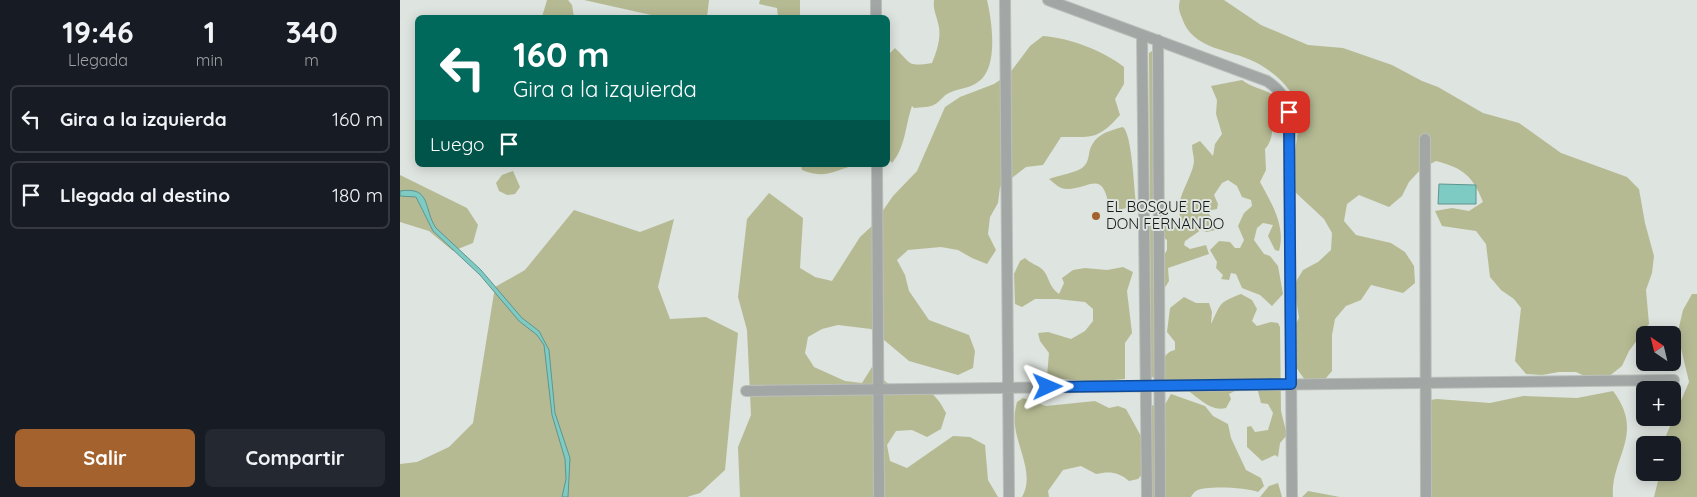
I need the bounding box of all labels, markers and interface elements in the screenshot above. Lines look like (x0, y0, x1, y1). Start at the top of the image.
text: 19:46 (62, 13, 133, 51)
text: 1 (204, 13, 215, 51)
text: 340 (285, 13, 338, 51)
text: 160 m (513, 32, 610, 76)
icon: left (430, 35, 495, 100)
text: Llegada (68, 50, 128, 70)
text: min (196, 50, 223, 70)
text: m (304, 50, 319, 70)
text: Gira a la izquierda (513, 75, 697, 103)
pin (1268, 91, 1310, 133)
icon: arrive (1275, 98, 1303, 126)
icon: left (17, 105, 45, 133)
text: Gira a la izquierda (60, 107, 227, 131)
text: 160 m (332, 107, 383, 131)
icon: arrive (495, 130, 523, 158)
text: Luego (430, 132, 485, 156)
icon: arrive (17, 181, 45, 209)
text: Llegada al destino (60, 183, 230, 207)
text: 180 m (332, 183, 383, 207)
place label: EL BOSQUE DE DON FERNANDO (1106, 197, 1224, 233)
marker: EL BOSQUE DE DON FERNANDO (1090, 210, 1102, 222)
north arrow (1636, 326, 1681, 371)
map controls (1636, 326, 1681, 481)
position arrow (1021, 360, 1073, 412)
button: + (1636, 381, 1681, 426)
button: Salir (15, 429, 195, 487)
button: Compartir (205, 429, 385, 487)
button: − (1636, 436, 1681, 481)

